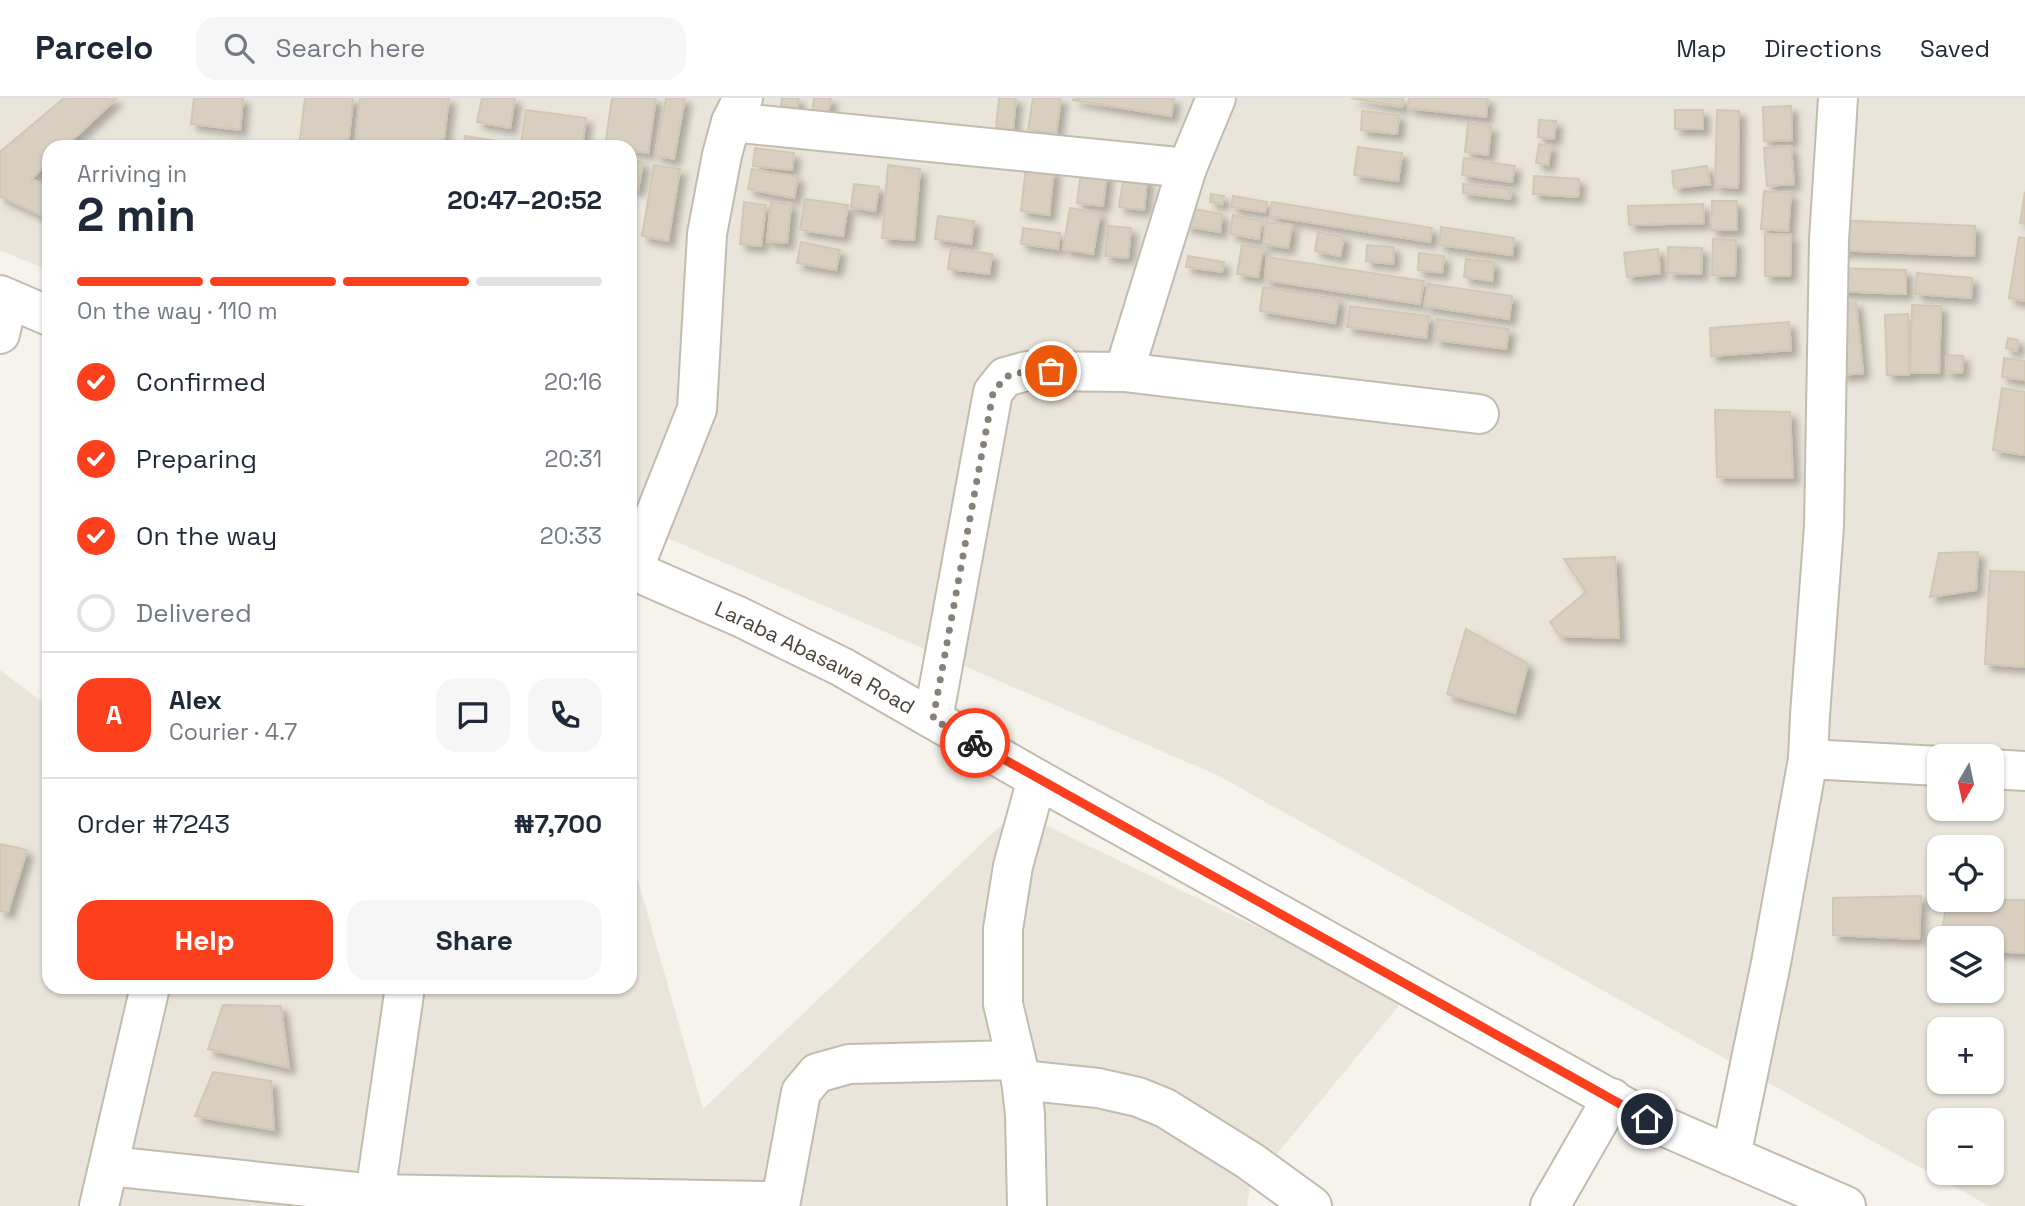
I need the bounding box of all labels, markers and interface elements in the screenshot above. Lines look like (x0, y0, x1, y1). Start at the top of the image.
search box (196, 17, 686, 80)
text: Parcelo (35, 27, 154, 69)
icon: search (220, 29, 258, 67)
text: Search here (276, 31, 425, 65)
text: Map (1676, 33, 1726, 64)
text: Directions (1764, 33, 1882, 64)
text: Saved (1920, 33, 1990, 64)
text: Arriving in (77, 159, 187, 189)
text: 20:47–20:52 (447, 183, 602, 217)
text: 2 min (77, 186, 196, 244)
text: On the way · 110 m (77, 296, 278, 326)
pin (1021, 341, 1081, 401)
icon: bag (1032, 352, 1070, 390)
icon: check (77, 363, 115, 401)
text: Confirmed (136, 365, 266, 399)
text: 20:16 (544, 367, 602, 397)
icon: check (77, 440, 115, 478)
text: Preparing (136, 442, 257, 476)
text: 20:31 (544, 444, 602, 474)
icon: check (77, 517, 115, 555)
text: On the way (136, 519, 277, 553)
text: 20:33 (540, 521, 602, 551)
street label: Laraba Abasawa Road (711, 594, 920, 720)
text: Delivered (136, 596, 252, 630)
button: chat (436, 678, 510, 752)
button: phone (528, 678, 602, 752)
text: Alex (169, 683, 222, 717)
text: A (106, 698, 122, 732)
courier (940, 708, 1010, 778)
text: Courier · 4.7 (169, 717, 297, 747)
icon: bike (956, 724, 994, 762)
north arrow (1927, 744, 2004, 821)
map controls (1927, 744, 2004, 1185)
text: Order #7243 (77, 807, 230, 841)
text: ₦7,700 (514, 807, 602, 841)
button: locate (1927, 835, 2004, 912)
button: Help (77, 900, 333, 980)
button: Share (347, 900, 602, 980)
button: layers (1927, 926, 2004, 1003)
button: + (1927, 1017, 2004, 1094)
pin (1617, 1089, 1677, 1149)
icon: home (1628, 1100, 1666, 1138)
button: − (1927, 1108, 2004, 1185)

